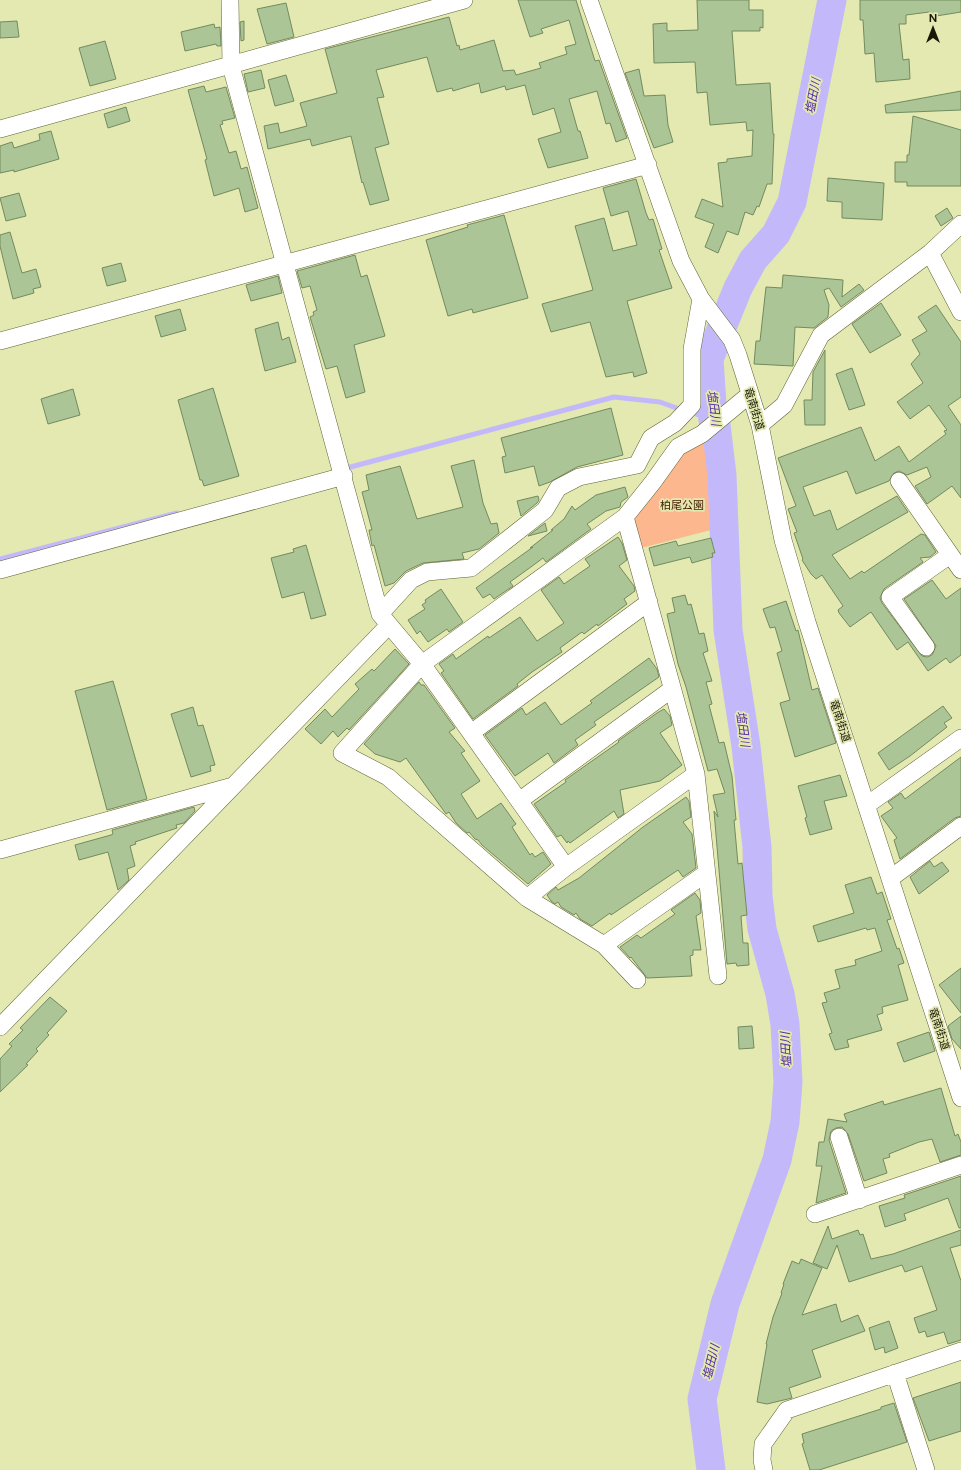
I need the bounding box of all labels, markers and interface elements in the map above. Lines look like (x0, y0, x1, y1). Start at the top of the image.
north arrow (913, 8, 953, 48)
text: N (929, 12, 937, 25)
water label: 塩田川 (803, 75, 824, 115)
street label: 竜南街道 (741, 386, 767, 432)
water label: 塩田川 (705, 389, 724, 429)
park label: 柏尾公園 (660, 499, 704, 512)
street label: 竜南街道 (827, 698, 853, 744)
water label: 塩田川 (734, 710, 753, 750)
street label: 竜南街道 (926, 1006, 952, 1052)
water label: 塩田川 (778, 1030, 794, 1068)
water label: 塩田川 (700, 1341, 723, 1381)

